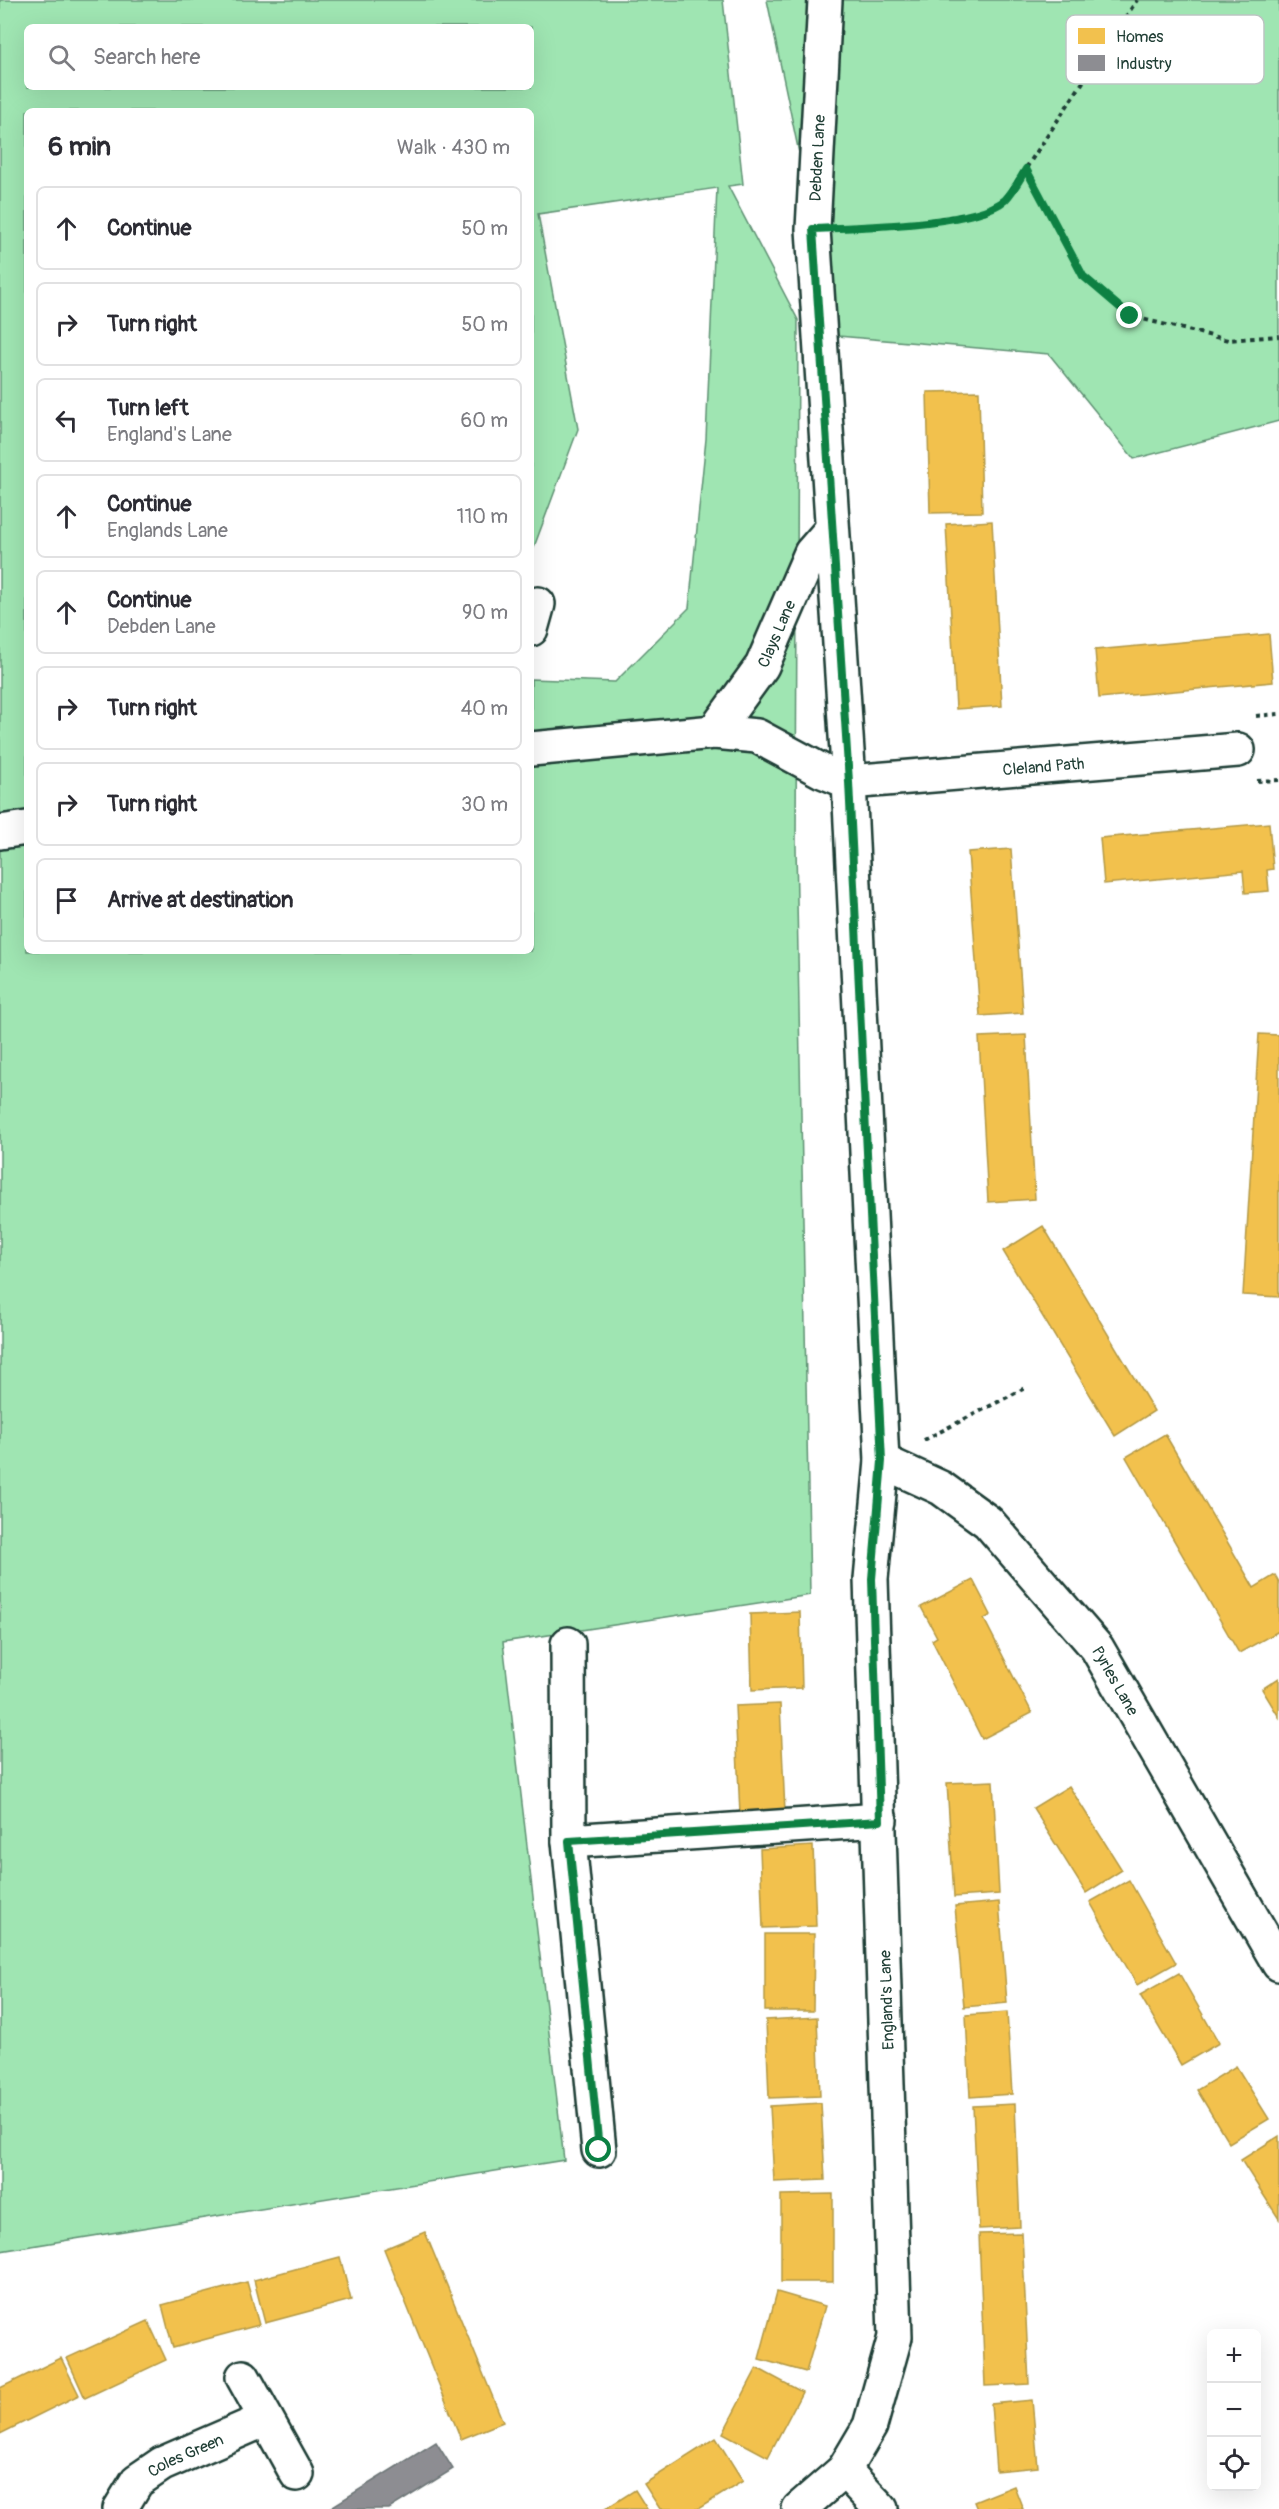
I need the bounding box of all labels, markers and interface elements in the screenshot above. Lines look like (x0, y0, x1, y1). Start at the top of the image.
legend (1066, 15, 1264, 84)
search box (24, 24, 534, 90)
text: Homes (1116, 27, 1164, 47)
icon: search (45, 41, 78, 74)
text: Search here (93, 43, 200, 71)
text: Industry (1116, 54, 1172, 74)
street label: Debden Lane (805, 114, 830, 202)
text: 6 min (48, 131, 111, 163)
text: Walk · 430 m (397, 135, 510, 160)
icon: ahead (50, 212, 83, 245)
text: Continue (107, 214, 191, 242)
text: 50 m (461, 216, 508, 241)
route end (1116, 302, 1142, 328)
icon: right (50, 308, 83, 341)
text: Turn right (107, 310, 197, 338)
text: 50 m (461, 312, 508, 337)
text: Turn left (107, 394, 189, 422)
icon: left (50, 404, 83, 437)
text: 60 m (461, 408, 508, 433)
text: England's Lane (107, 422, 232, 447)
text: Continue (107, 490, 191, 518)
icon: ahead (50, 500, 83, 533)
text: 110 m (457, 504, 508, 529)
text: Englands Lane (107, 518, 228, 543)
text: Continue (107, 586, 191, 614)
icon: ahead (50, 596, 83, 629)
street label: Clays Lane (754, 597, 800, 671)
text: 90 m (462, 600, 508, 625)
text: Debden Lane (107, 614, 216, 639)
icon: right (50, 692, 83, 725)
text: Turn right (107, 694, 197, 722)
text: 40 m (461, 696, 508, 721)
street label: Cleland Path (1002, 754, 1085, 780)
icon: right (50, 788, 83, 821)
text: Turn right (107, 790, 197, 818)
text: 30 m (461, 792, 508, 817)
icon: arrive (50, 884, 83, 917)
text: Arrive at destination (107, 886, 293, 914)
street label: Pyrles Lane (1087, 1643, 1143, 1719)
street label: England's Lane (875, 1950, 899, 2050)
route start (585, 2136, 611, 2162)
map controls (1207, 2329, 1261, 2491)
button: + (1207, 2329, 1261, 2383)
button: − (1207, 2383, 1261, 2437)
street label: Coles Green (144, 2430, 227, 2482)
button: locate (1207, 2437, 1261, 2491)

